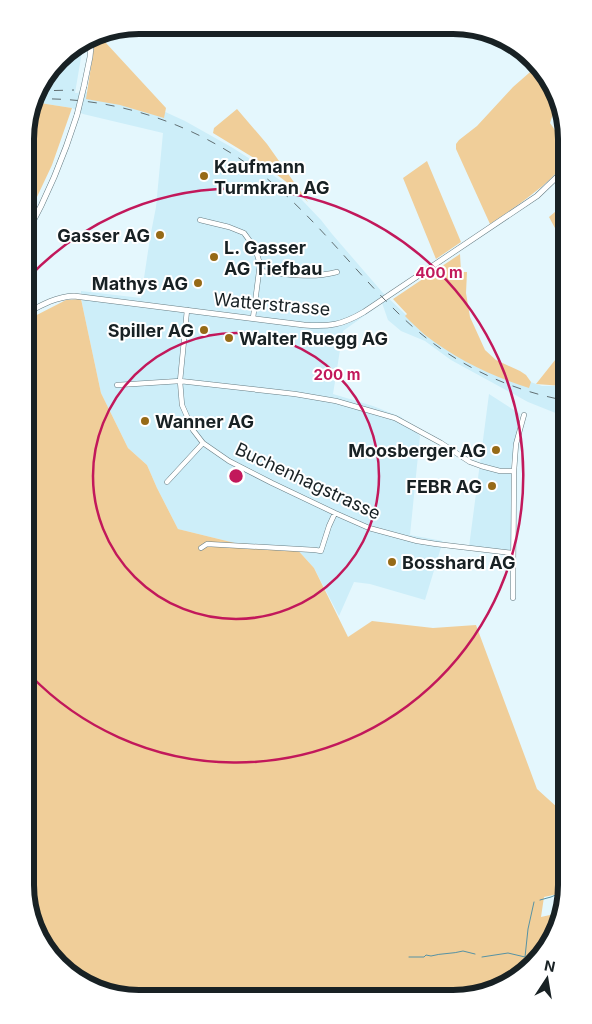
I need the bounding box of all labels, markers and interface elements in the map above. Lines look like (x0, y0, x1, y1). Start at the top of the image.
place label: Kaufmann Turmkran AG (214, 156, 329, 198)
marker: Kaufmann Turmkran AG (198, 170, 210, 182)
place label: Gasser AG (57, 225, 150, 246)
marker: Gasser AG (154, 229, 166, 241)
place label: L. Gasser AG Tiefbau (224, 237, 322, 279)
marker: L. Gasser AG Tiefbau (208, 251, 220, 263)
text: 400 m (415, 263, 463, 282)
place label: Mathys AG (92, 273, 188, 294)
marker: Mathys AG (192, 277, 204, 289)
street label: Watterstrasse (213, 288, 331, 320)
place label: Spiller AG (108, 320, 194, 341)
marker: Spiller AG (198, 324, 210, 336)
place label: Walter Ruegg AG (239, 328, 388, 349)
marker: Walter Ruegg AG (223, 332, 235, 344)
text: 200 m (314, 365, 360, 384)
place label: Wanner AG (155, 411, 254, 432)
marker: Wanner AG (139, 415, 151, 427)
street label: Buchenhagstrasse (232, 438, 384, 524)
place label: Moosberger AG (348, 440, 486, 461)
marker: Moosberger AG (490, 444, 502, 456)
centre of rings (227, 467, 245, 485)
place label: FEBR AG (406, 476, 482, 497)
marker: FEBR AG (486, 480, 498, 492)
place label: Bosshard AG (402, 552, 515, 573)
marker: Bosshard AG (386, 556, 398, 568)
north arrow (522, 954, 572, 1004)
text: N (543, 956, 557, 975)

